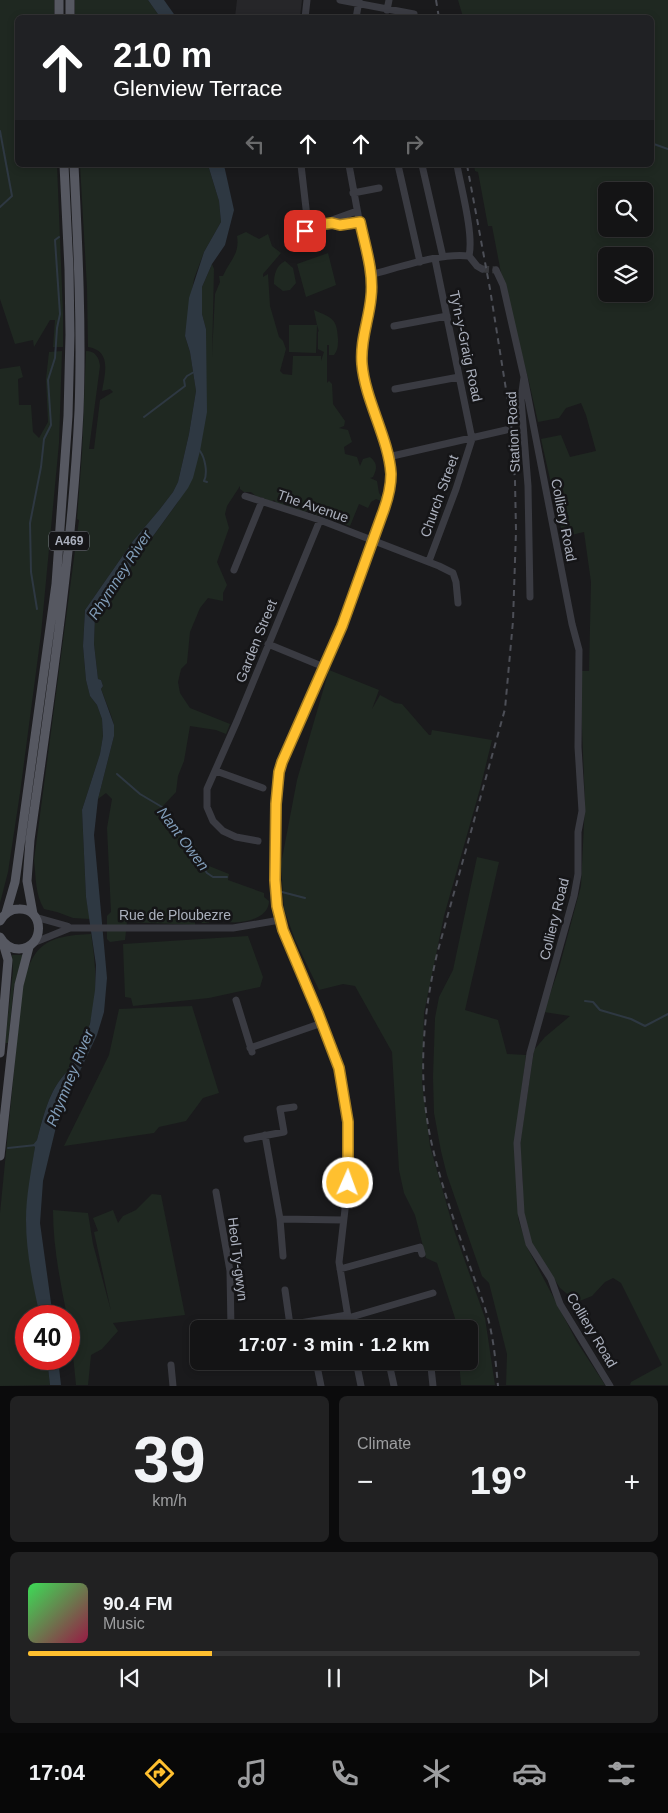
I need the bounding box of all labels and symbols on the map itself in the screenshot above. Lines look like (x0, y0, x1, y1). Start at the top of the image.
pin (284, 210, 326, 252)
street label: Ty'n-y-Graig Road (446, 289, 486, 403)
street label: Station Road (503, 391, 523, 473)
street label: Church Street (417, 453, 461, 539)
street label: Colliery Road (548, 477, 580, 563)
street label: The Avenue (275, 486, 351, 526)
water label: Rhymney River (85, 526, 155, 622)
road number: A469 (49, 532, 89, 550)
street label: Garden Street (232, 597, 280, 685)
water label: Nant Owen (154, 804, 213, 874)
street label: Colliery Road (536, 876, 572, 962)
street label: Rue de Ploubezre (119, 907, 231, 923)
water label: Rhymney River (42, 1026, 97, 1129)
position arrow (321, 1156, 373, 1208)
street label: Heol Ty-gwyn (225, 1216, 251, 1302)
street label: Colliery Road (563, 1290, 621, 1370)
speed limit sign: 40 (15, 1305, 80, 1370)

